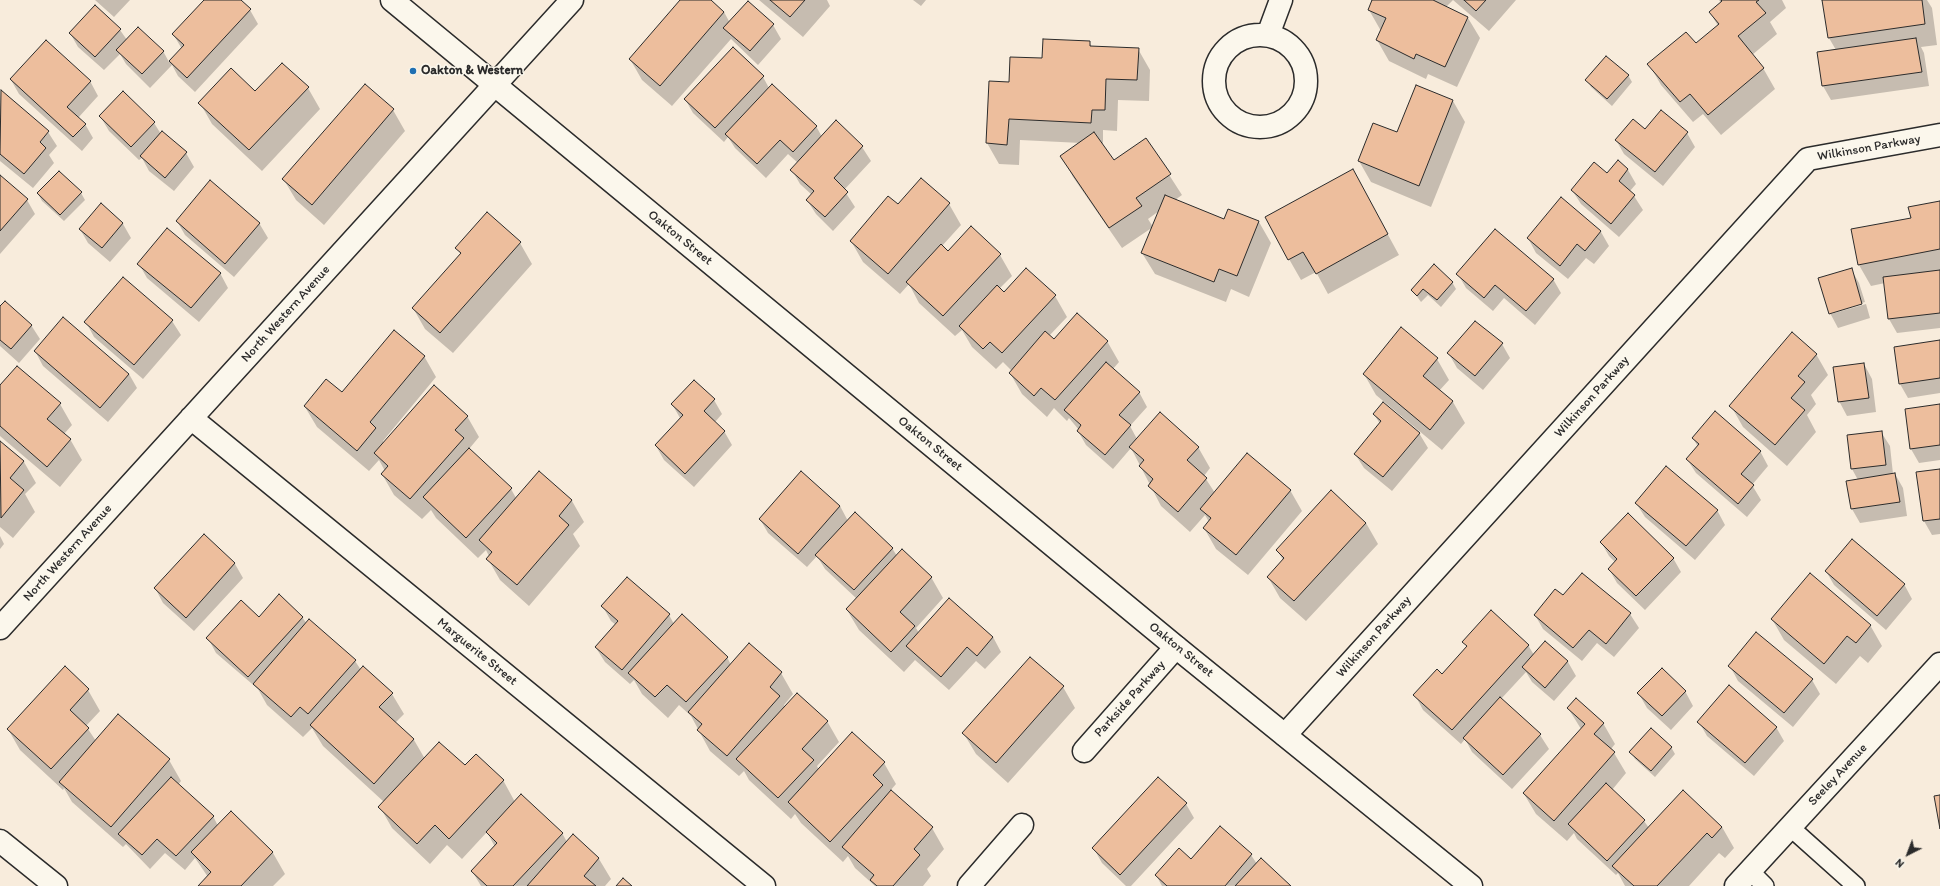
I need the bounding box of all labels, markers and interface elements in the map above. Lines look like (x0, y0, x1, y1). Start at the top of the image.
place label: Oakton & Western (421, 63, 523, 79)
marker: Oakton & Western (408, 66, 418, 76)
street label: Wilkinson Parkway (1816, 131, 1922, 165)
street label: Oakton Street (644, 207, 716, 269)
street label: North Western Avenue (238, 262, 334, 366)
street label: Wilkinson Parkway (1551, 353, 1633, 441)
street label: Oakton Street (894, 413, 966, 475)
street label: North Western Avenue (20, 501, 116, 605)
street label: Wilkinson Parkway (1333, 593, 1415, 681)
street label: Marguerite Street (434, 615, 520, 689)
street label: Oakton Street (1145, 619, 1217, 681)
street label: Parkside Parkway (1091, 657, 1169, 741)
street label: Seeley Avenue (1805, 741, 1871, 809)
north arrow (1888, 834, 1928, 874)
text: N (1893, 856, 1907, 871)

